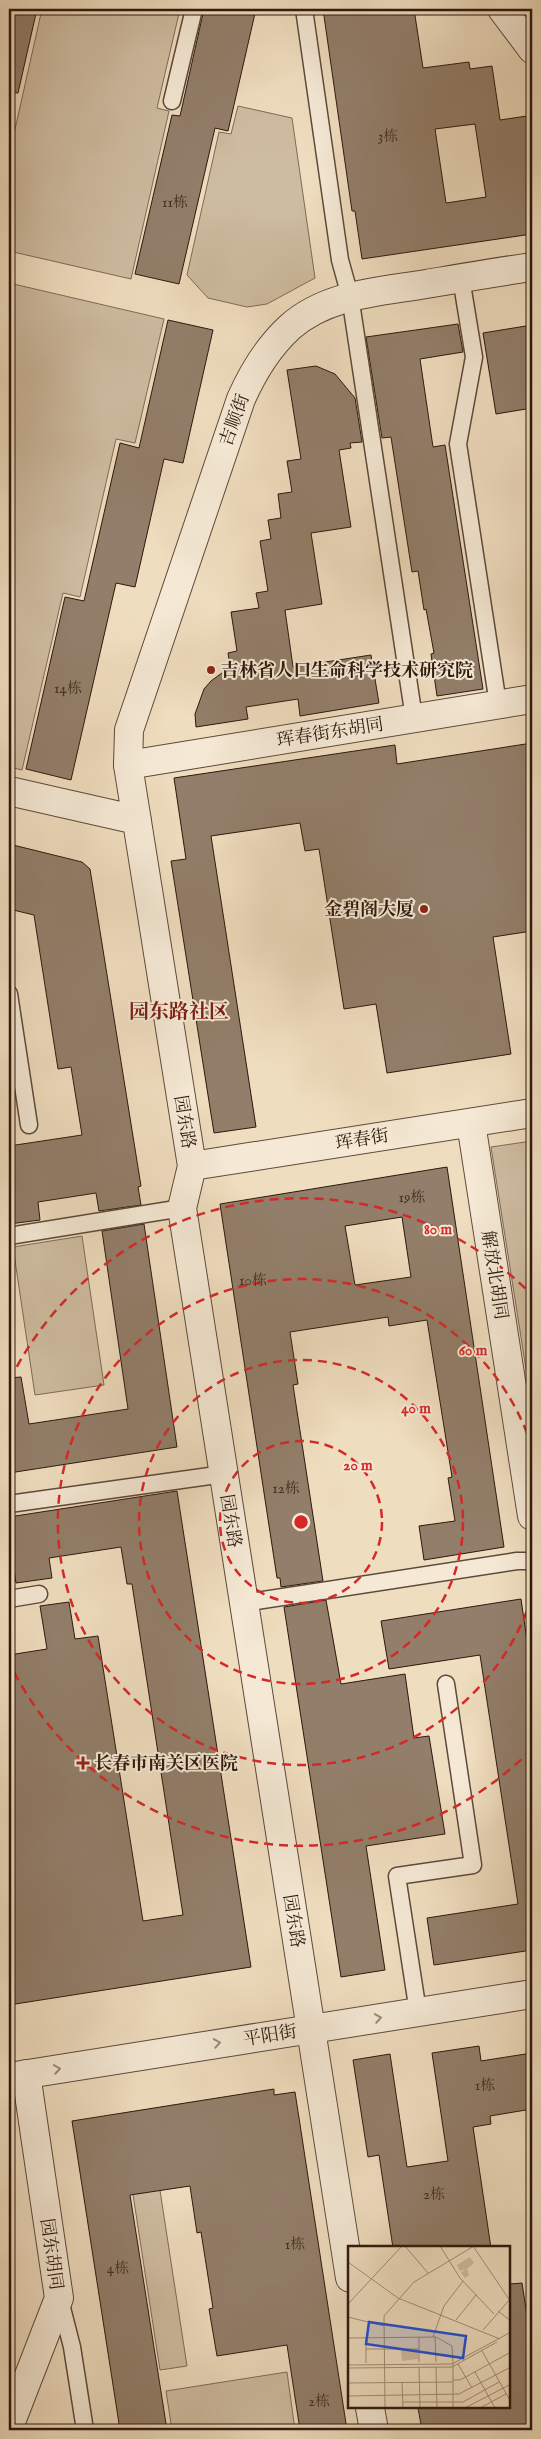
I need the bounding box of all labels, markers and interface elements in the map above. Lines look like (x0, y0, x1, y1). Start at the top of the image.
house number: 3栋 (378, 127, 398, 146)
house number: 11栋 (162, 193, 188, 212)
street label: 吉顺街 (215, 391, 255, 450)
place label: 吉林省人口生命科学技术研究院 (221, 660, 473, 683)
marker: 吉林省人口生命科学技术研究院 (205, 664, 217, 676)
house number: 14栋 (54, 679, 82, 698)
street label: 珲春街东胡同 (275, 714, 385, 753)
place label: 金碧阁大厦 (324, 899, 414, 922)
marker: 金碧阁大厦 (418, 903, 430, 915)
district label: 园东路社区 (129, 1000, 229, 1025)
street label: 园东路 (168, 1094, 199, 1151)
street label: 珲春街 (334, 1125, 391, 1156)
house number: 19栋 (398, 1188, 426, 1207)
text: 80 m (424, 1220, 452, 1239)
street label: 解放北胡同 (475, 1229, 512, 1321)
house number: 10栋 (239, 1271, 267, 1290)
text: 60 m (459, 1341, 488, 1360)
text: 40 m (401, 1399, 431, 1418)
text: 20 m (343, 1456, 373, 1475)
house number: 12栋 (272, 1479, 300, 1498)
street label: 园东路 (214, 1493, 245, 1550)
centre of rings (292, 1513, 310, 1531)
place label: 长春市南关区医院 (94, 1753, 238, 1776)
marker: 长春市南关区医院 (76, 1756, 90, 1770)
street label: 园东路 (277, 1893, 308, 1950)
one-way arrow (374, 2013, 382, 2024)
street label: 平阳街 (242, 2021, 299, 2052)
one-way arrow (213, 2039, 222, 2049)
one-way arrow (53, 2064, 61, 2075)
house number: 1栋 (475, 2076, 495, 2095)
house number: 2栋 (423, 2185, 445, 2204)
street label: 园东胡同 (34, 2217, 67, 2291)
house number: 1栋 (285, 2235, 305, 2254)
inset map (348, 2246, 511, 2409)
house number: 4栋 (107, 2259, 129, 2278)
house number: 2栋 (308, 2392, 330, 2411)

